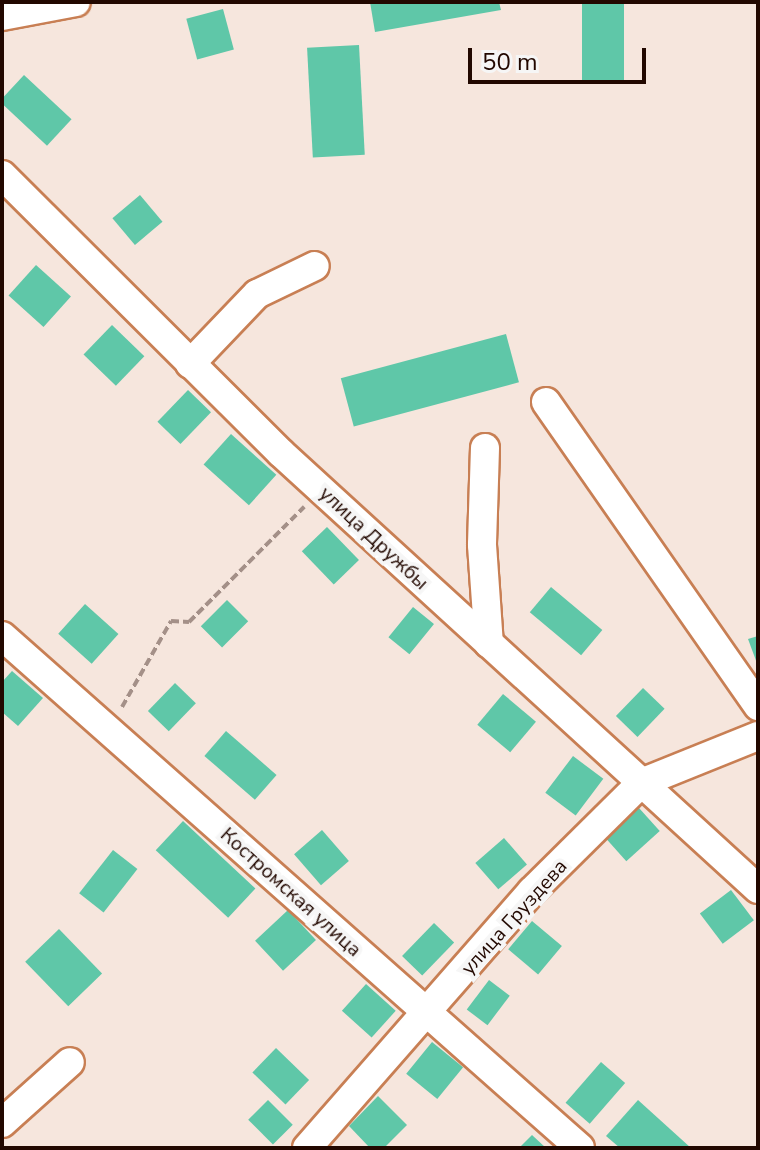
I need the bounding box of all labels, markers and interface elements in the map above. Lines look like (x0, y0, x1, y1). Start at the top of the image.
scale bar (472, 32, 650, 82)
text: 50 m (482, 46, 538, 78)
street label: улица Дружбы (315, 481, 433, 595)
street label: Костромская улица (216, 822, 366, 962)
street label: улица Груздева (456, 854, 572, 980)

